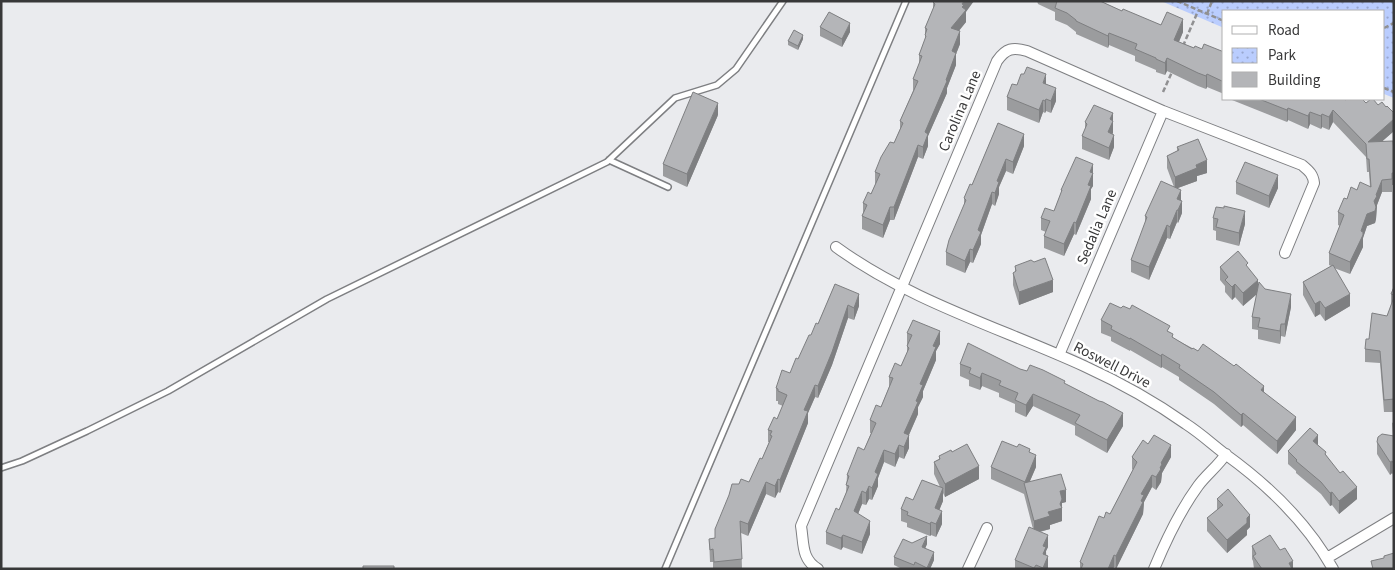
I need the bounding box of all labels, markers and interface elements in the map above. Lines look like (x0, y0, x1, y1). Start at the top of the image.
legend (1222, 10, 1385, 100)
text: Road (1268, 20, 1300, 41)
text: Park (1268, 45, 1297, 66)
street label: Carolina Lane (934, 67, 986, 155)
text: Building (1268, 70, 1321, 91)
street label: Sedalia Lane (1072, 186, 1122, 268)
street label: Roswell Drive (1070, 337, 1154, 393)

